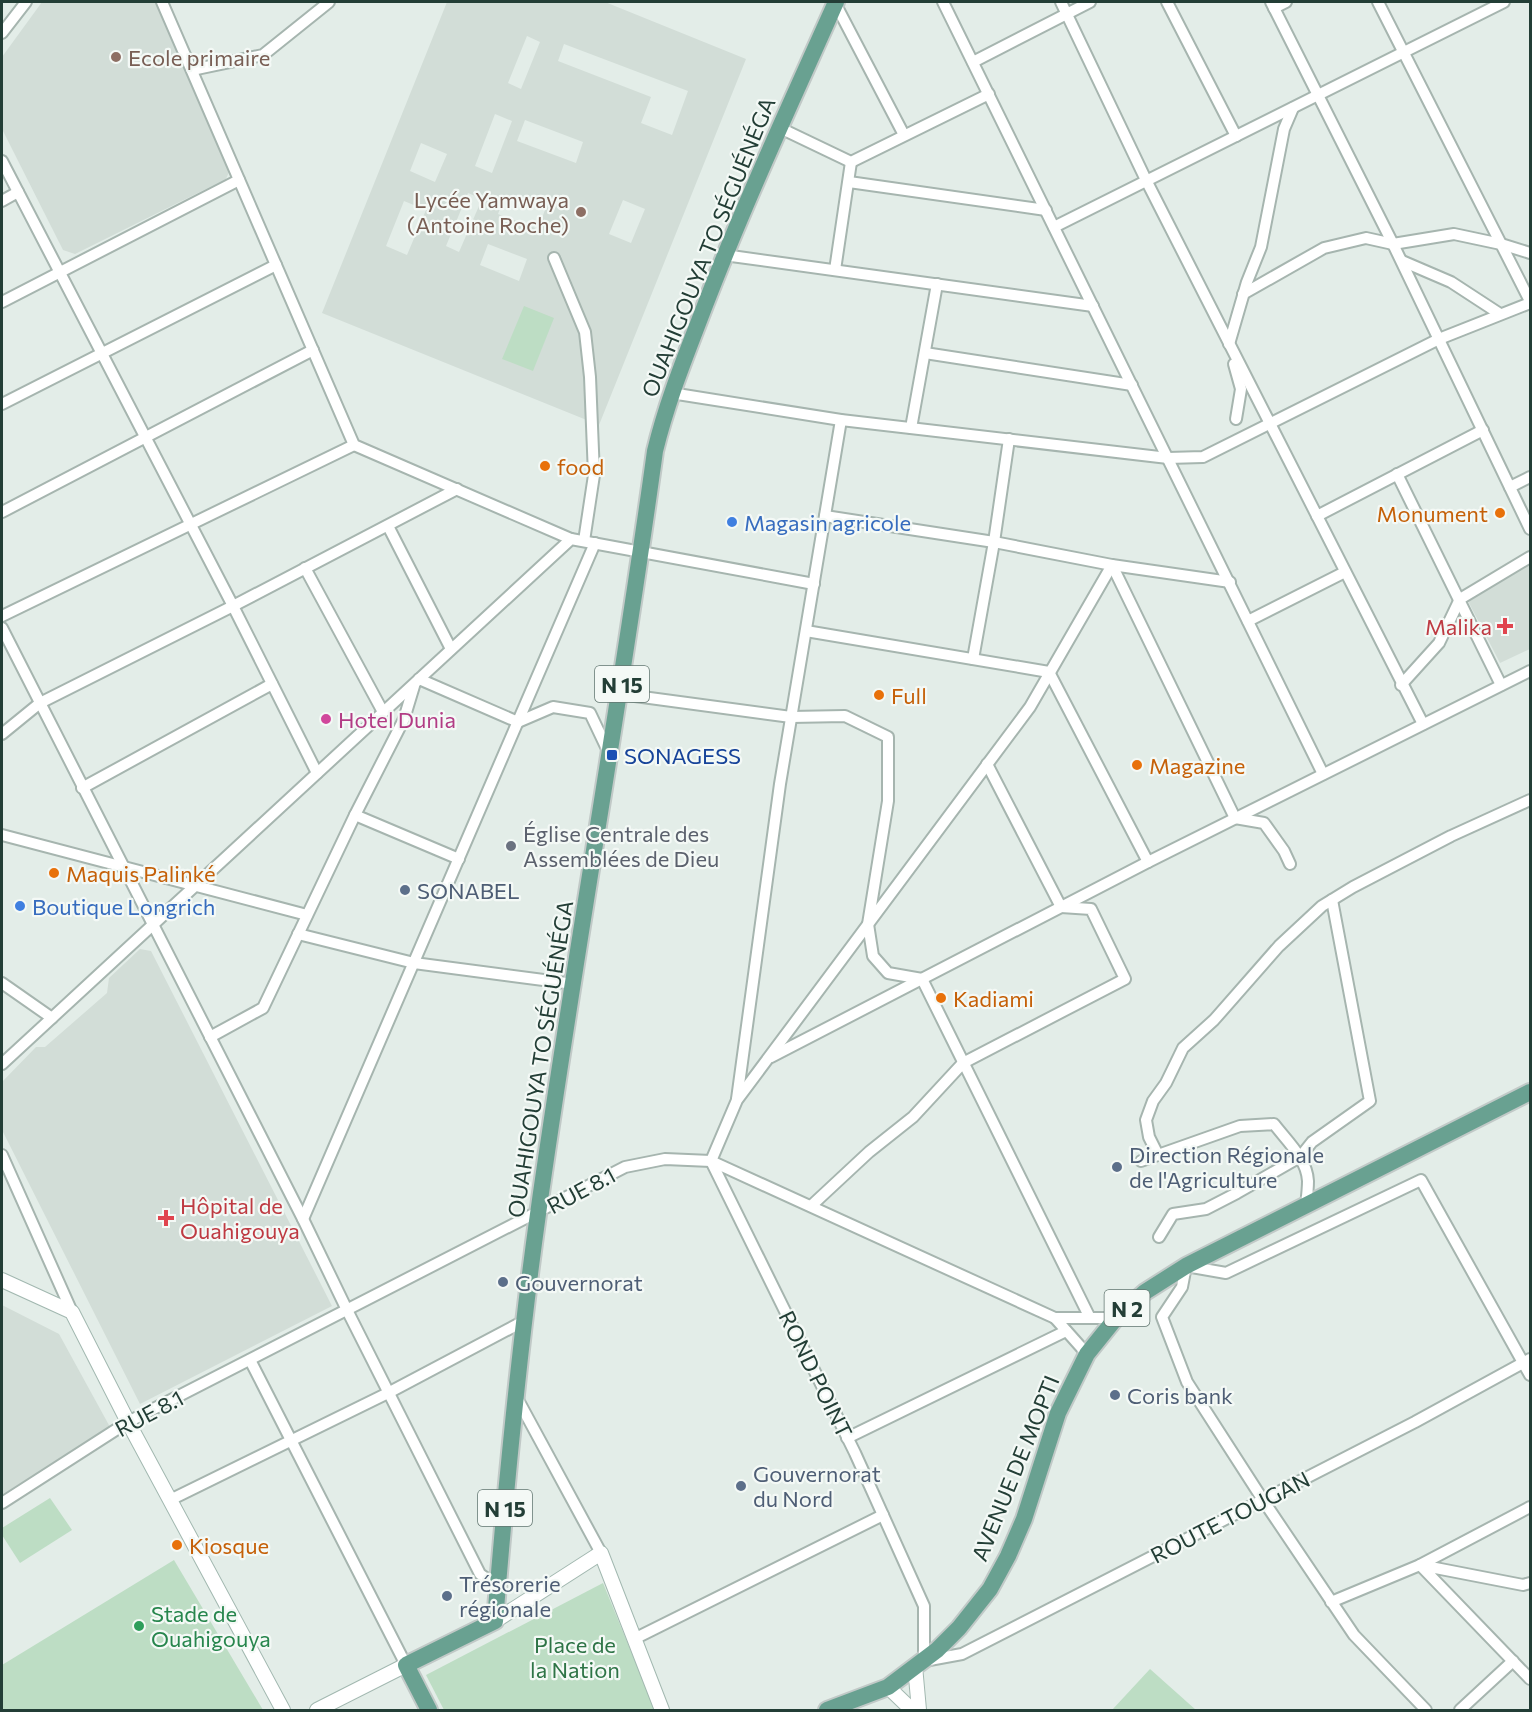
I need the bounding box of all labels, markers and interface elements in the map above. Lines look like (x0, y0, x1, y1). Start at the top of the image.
place label: Ecole primaire (128, 44, 270, 71)
marker: Ecole primaire (109, 50, 123, 64)
street label: OUAHIGOUYA TO SÉGUÉNÉGA (635, 93, 781, 401)
place label: Lycée Yamwaya (Antoine Roche) (407, 186, 569, 238)
marker: Lycée Yamwaya (Antoine Roche) (574, 205, 588, 219)
place label: food (557, 453, 604, 480)
marker: food (538, 459, 552, 473)
place label: Monument (1377, 500, 1488, 527)
marker: Monument (1493, 506, 1507, 520)
place label: Magasin agricole (744, 509, 911, 536)
marker: Magasin agricole (725, 515, 739, 529)
place label: Malika (1425, 613, 1492, 640)
marker: Malika (1496, 617, 1514, 635)
road number: N 15 (595, 666, 649, 702)
place label: Full (891, 682, 927, 709)
marker: Full (872, 688, 886, 702)
place label: Hotel Dunia (338, 706, 456, 733)
marker: Hotel Dunia (319, 712, 333, 726)
place label: SONAGESS (624, 742, 741, 769)
marker: SONAGESS (605, 748, 619, 762)
place label: Magazine (1149, 752, 1245, 779)
marker: Magazine (1130, 758, 1144, 772)
place label: Église Centrale des Assemblées de Dieu (523, 820, 719, 872)
marker: Église Centrale des Assemblées de Dieu (504, 839, 518, 853)
place label: Maquis Palinké (66, 860, 216, 887)
marker: Maquis Palinké (47, 866, 61, 880)
place label: SONABEL (417, 877, 520, 904)
marker: SONABEL (398, 883, 412, 897)
place label: Boutique Longrich (32, 893, 215, 920)
street label: OUAHIGOUYA TO SÉGUÉNÉGA (502, 898, 578, 1220)
marker: Boutique Longrich (13, 899, 27, 913)
place label: Kadiami (953, 985, 1034, 1012)
marker: Kadiami (934, 991, 948, 1005)
place label: Direction Régionale de l'Agriculture (1129, 1141, 1324, 1193)
marker: Direction Régionale de l'Agriculture (1110, 1160, 1124, 1174)
street label: RUE 8.1 (542, 1161, 620, 1219)
place label: Hôpital de Ouahigouya (180, 1192, 300, 1244)
marker: Hôpital de Ouahigouya (157, 1209, 175, 1227)
place label: Gouvernorat (515, 1269, 643, 1296)
marker: Gouvernorat (496, 1275, 510, 1289)
road number: N 2 (1104, 1290, 1150, 1326)
street label: ROND POINT (774, 1306, 858, 1442)
street label: AVENUE DE MOPTI (965, 1371, 1065, 1565)
place label: Coris bank (1127, 1382, 1233, 1409)
street label: RUE 8.1 (110, 1384, 188, 1442)
marker: Coris bank (1108, 1388, 1122, 1402)
place label: Gouvernorat du Nord (753, 1460, 881, 1512)
street label: ROUTE TOUGAN (1146, 1465, 1314, 1569)
marker: Gouvernorat du Nord (734, 1479, 748, 1493)
road number: N 15 (478, 1490, 532, 1526)
place label: Kiosque (189, 1532, 269, 1559)
marker: Kiosque (170, 1538, 184, 1552)
place label: Trésorerie régionale (459, 1570, 561, 1622)
marker: Trésorerie régionale (440, 1589, 454, 1603)
place label: Stade de Ouahigouya (151, 1600, 271, 1652)
marker: Stade de Ouahigouya (132, 1619, 146, 1633)
park label: Place de la Nation (530, 1631, 620, 1683)

